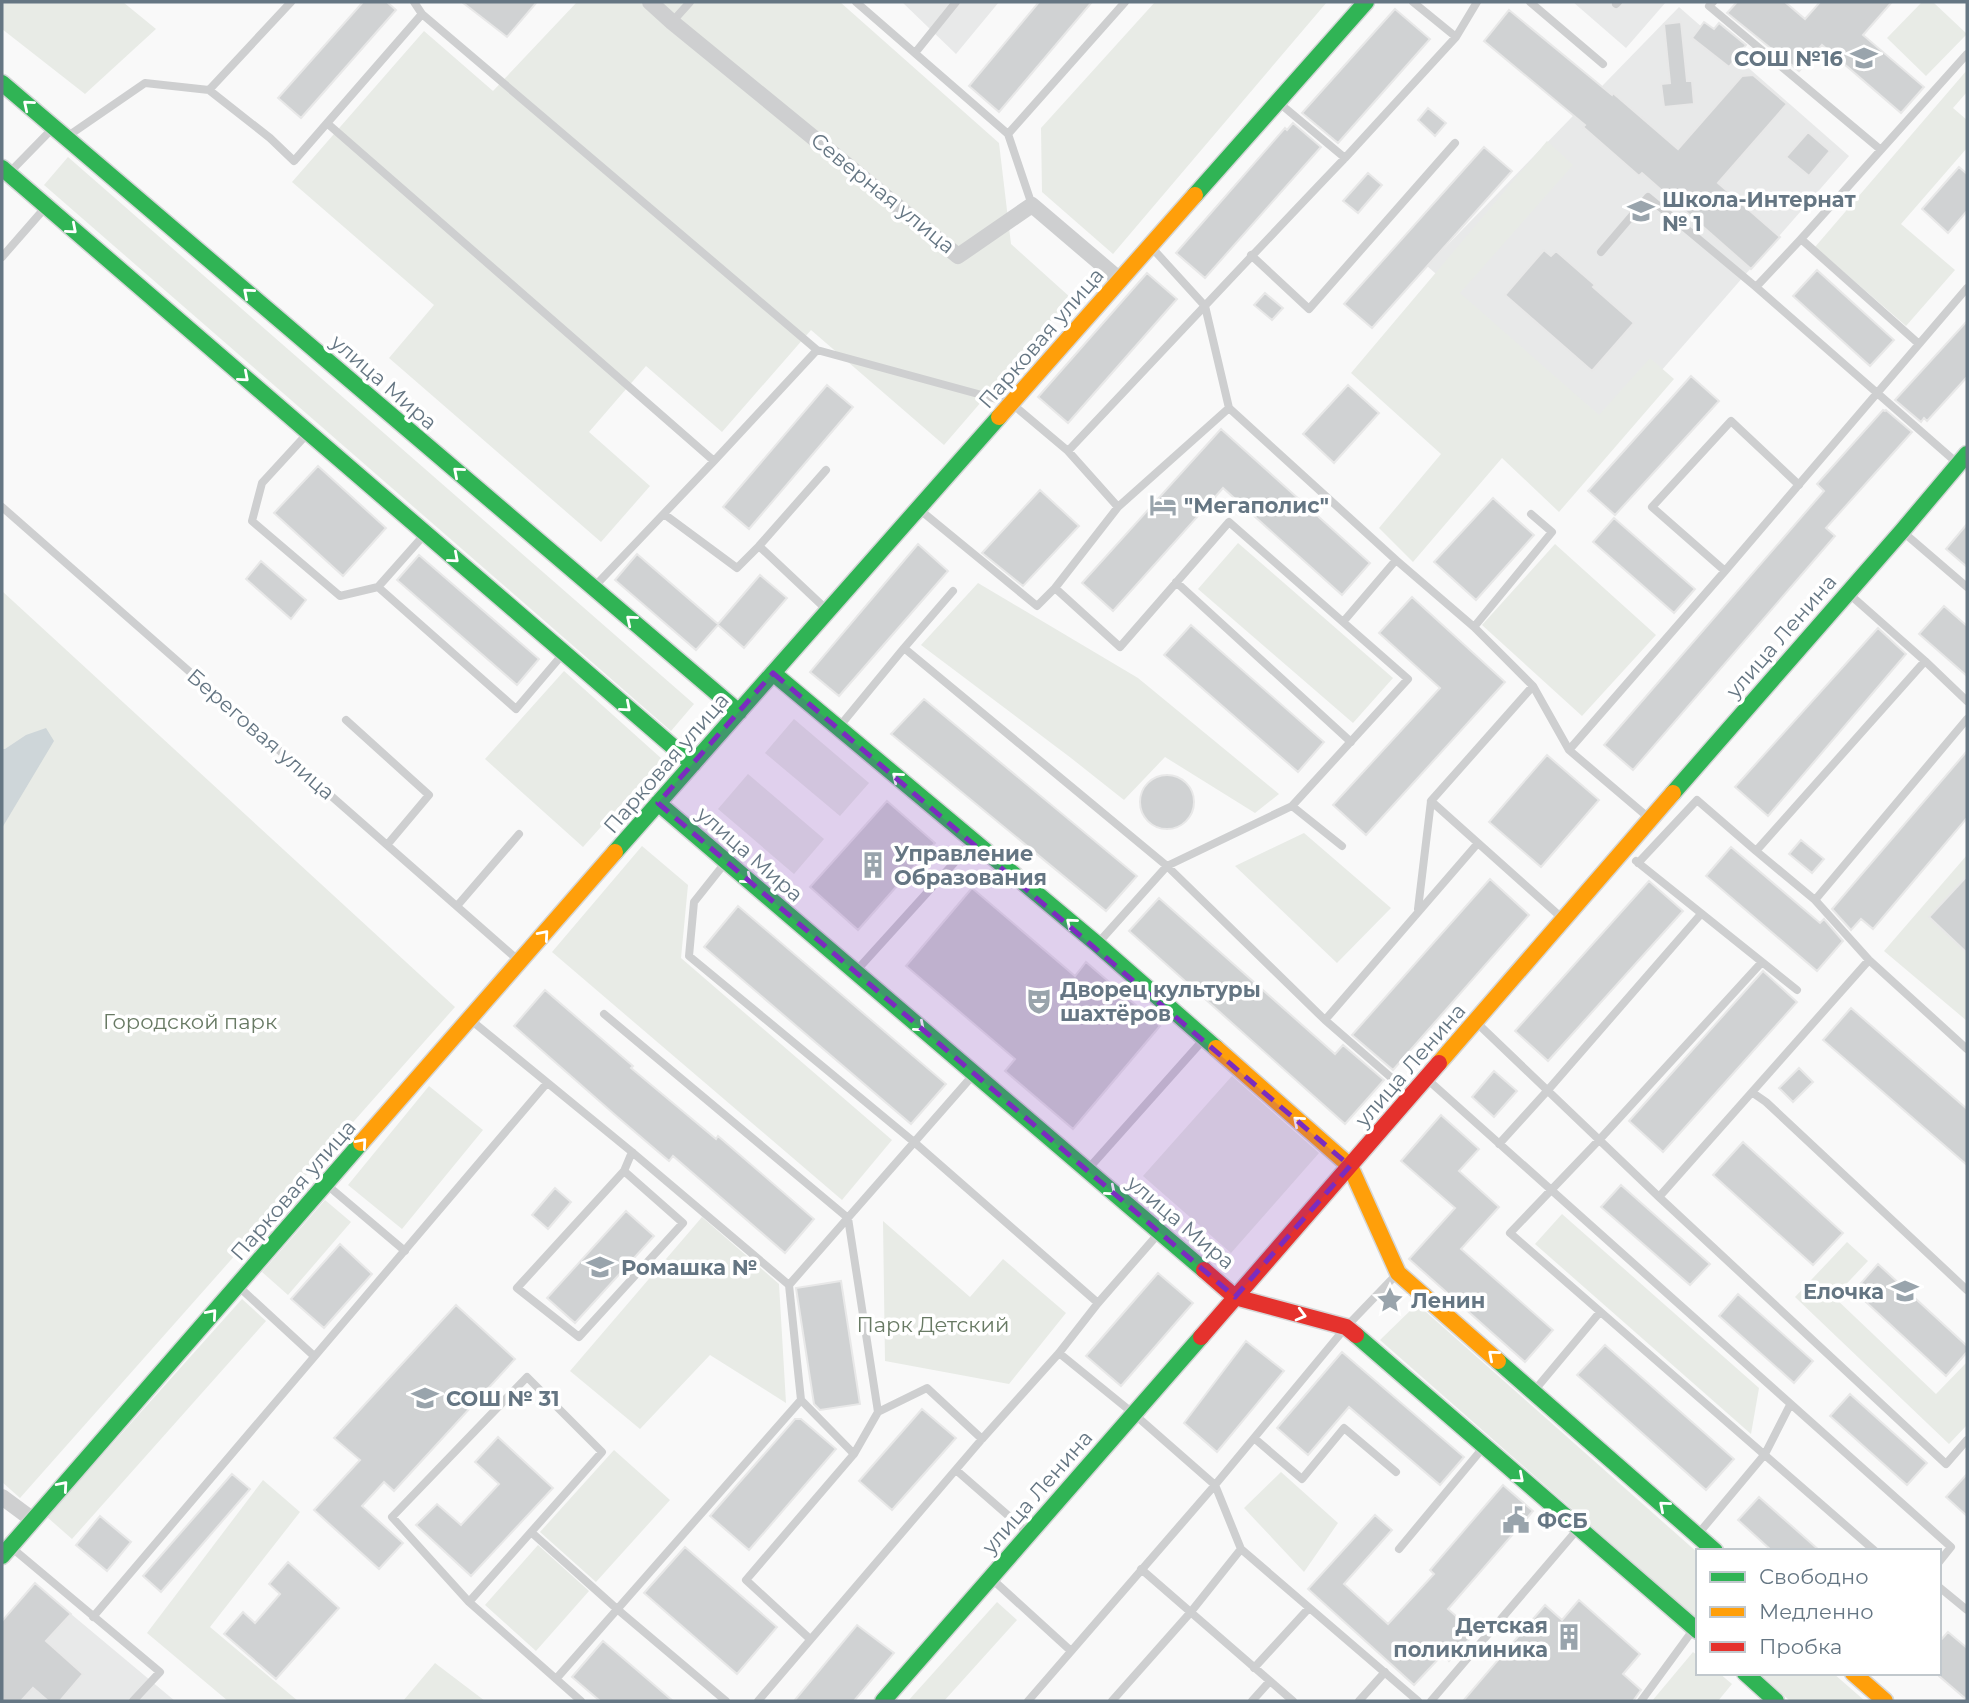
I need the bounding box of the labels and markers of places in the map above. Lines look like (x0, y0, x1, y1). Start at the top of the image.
school or university icon: СОШ №16 (1849, 43, 1879, 73)
place label: СОШ №16 (1734, 46, 1843, 71)
place label: Школа-Интернат № 1 (1662, 187, 1856, 236)
school or university icon: Школа-Интернат № 1 (1626, 196, 1656, 226)
hotel icon: "Мегаполис" (1148, 490, 1178, 520)
place label: "Мегаполис" (1184, 493, 1329, 518)
place label: Управление Образования (894, 841, 1047, 890)
building icon: Управление Образования (858, 850, 888, 880)
place label: Дворец культуры шахтёров (1060, 977, 1261, 1026)
theatre icon: Дворец культуры шахтёров (1024, 986, 1054, 1016)
school or university icon: Ромашка № (585, 1252, 615, 1282)
place label: Ромашка № (621, 1255, 757, 1280)
school or university icon: Елочка (1890, 1276, 1920, 1306)
place label: Елочка (1803, 1279, 1884, 1304)
place icon: Ленин (1375, 1285, 1405, 1315)
place label: Ленин (1411, 1288, 1485, 1313)
school or university icon: СОШ № 31 (410, 1383, 440, 1413)
place label: СОШ № 31 (446, 1386, 559, 1411)
public building icon: ФСБ (1501, 1505, 1531, 1535)
place label: ФСБ (1537, 1508, 1588, 1533)
place label: Детская поликлиника (1393, 1613, 1548, 1662)
building icon: Детская поликлиника (1554, 1622, 1584, 1652)

